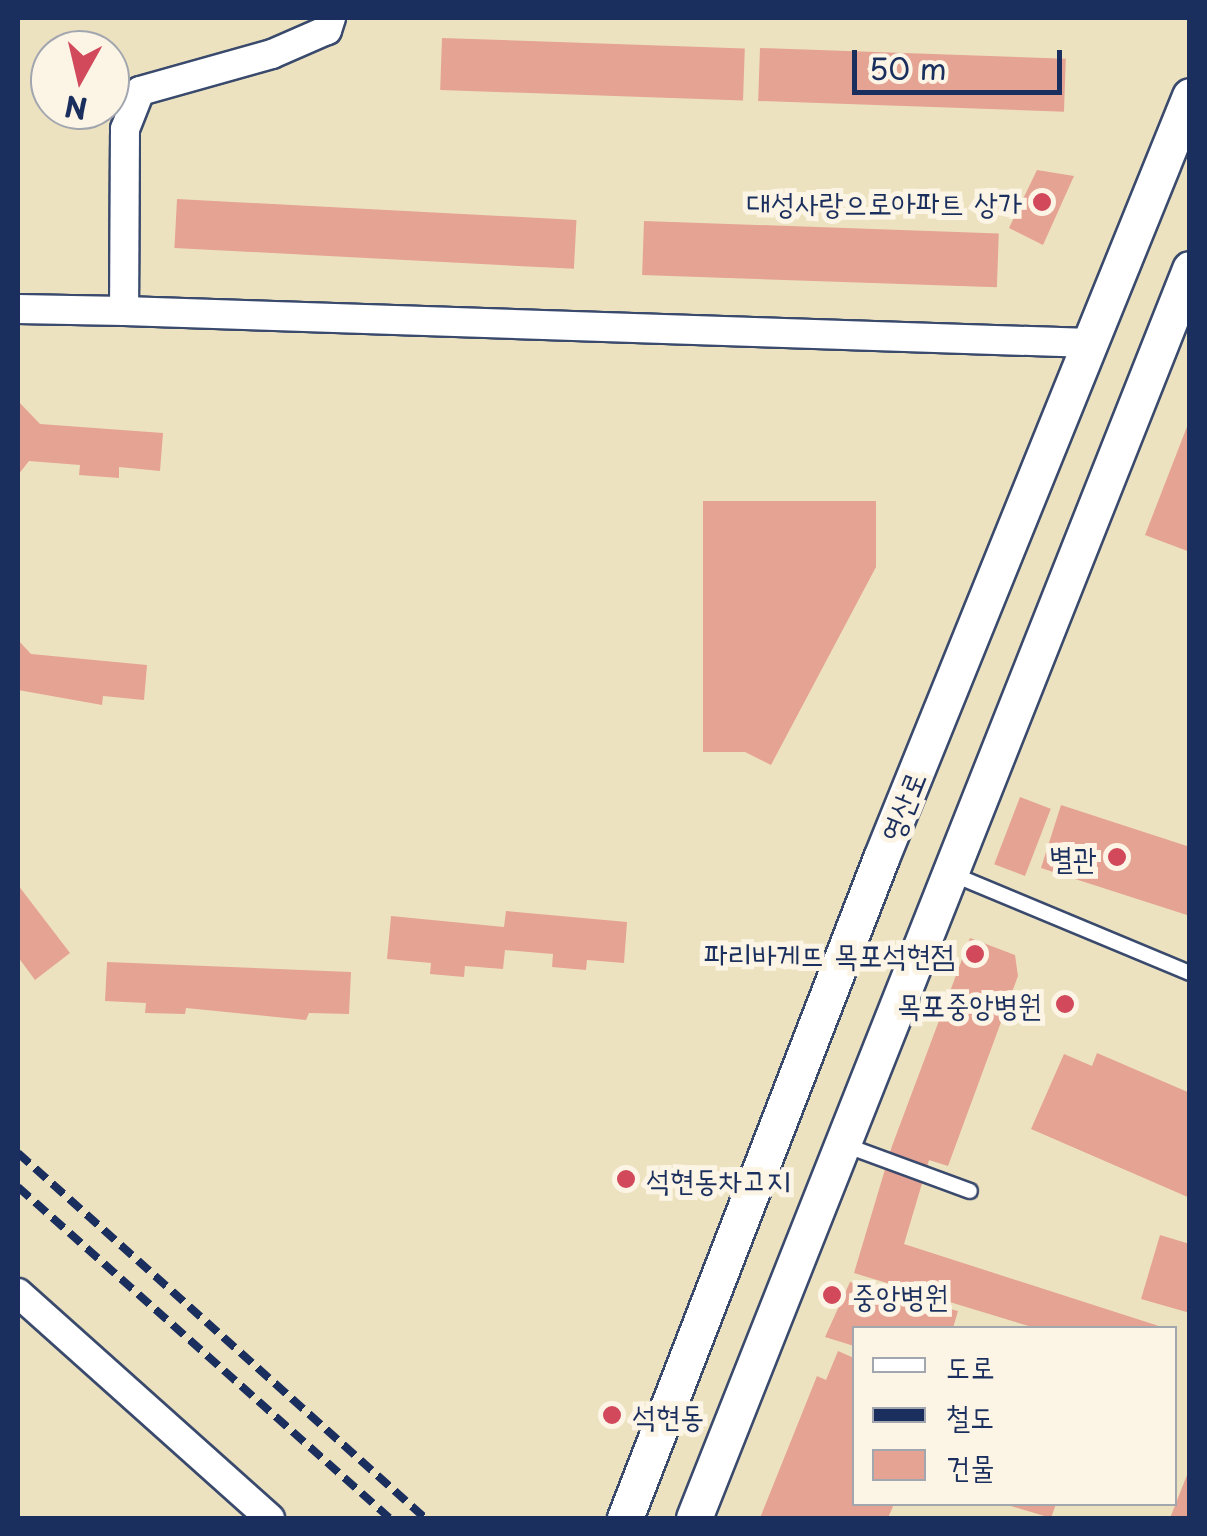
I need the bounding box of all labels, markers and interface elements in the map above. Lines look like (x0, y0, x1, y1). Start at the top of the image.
north arrow (30, 30, 130, 130)
scale bar (857, 30, 1067, 92)
text: 50 m (869, 45, 947, 90)
text: N (62, 85, 90, 131)
place label: 대성사랑으로아파트 상가 (747, 184, 1022, 220)
marker: 대성사랑으로아파트 상가 (1031, 191, 1053, 213)
street label: 영산로 (872, 766, 932, 846)
place label: 별관 (1049, 839, 1097, 875)
marker: 별관 (1106, 846, 1128, 868)
place label: 파리바게뜨 목포석현점 (704, 936, 955, 972)
marker: 파리바게뜨 목포석현점 (964, 943, 986, 965)
place label: 목포중앙병원 (897, 986, 1042, 1022)
marker: 목포중앙병원 (1052, 991, 1078, 1017)
place label: 석현동차고지 (646, 1161, 791, 1197)
marker: 석현동차고지 (615, 1168, 637, 1190)
place label: 중앙병원 (852, 1277, 949, 1313)
marker: 중앙병원 (821, 1284, 843, 1306)
legend (852, 1326, 1177, 1506)
text: 도로 (946, 1343, 994, 1388)
text: 철도 (946, 1393, 994, 1438)
place label: 석현동 (632, 1397, 704, 1433)
marker: 석현동 (601, 1404, 623, 1426)
text: 건물 (946, 1443, 994, 1488)

